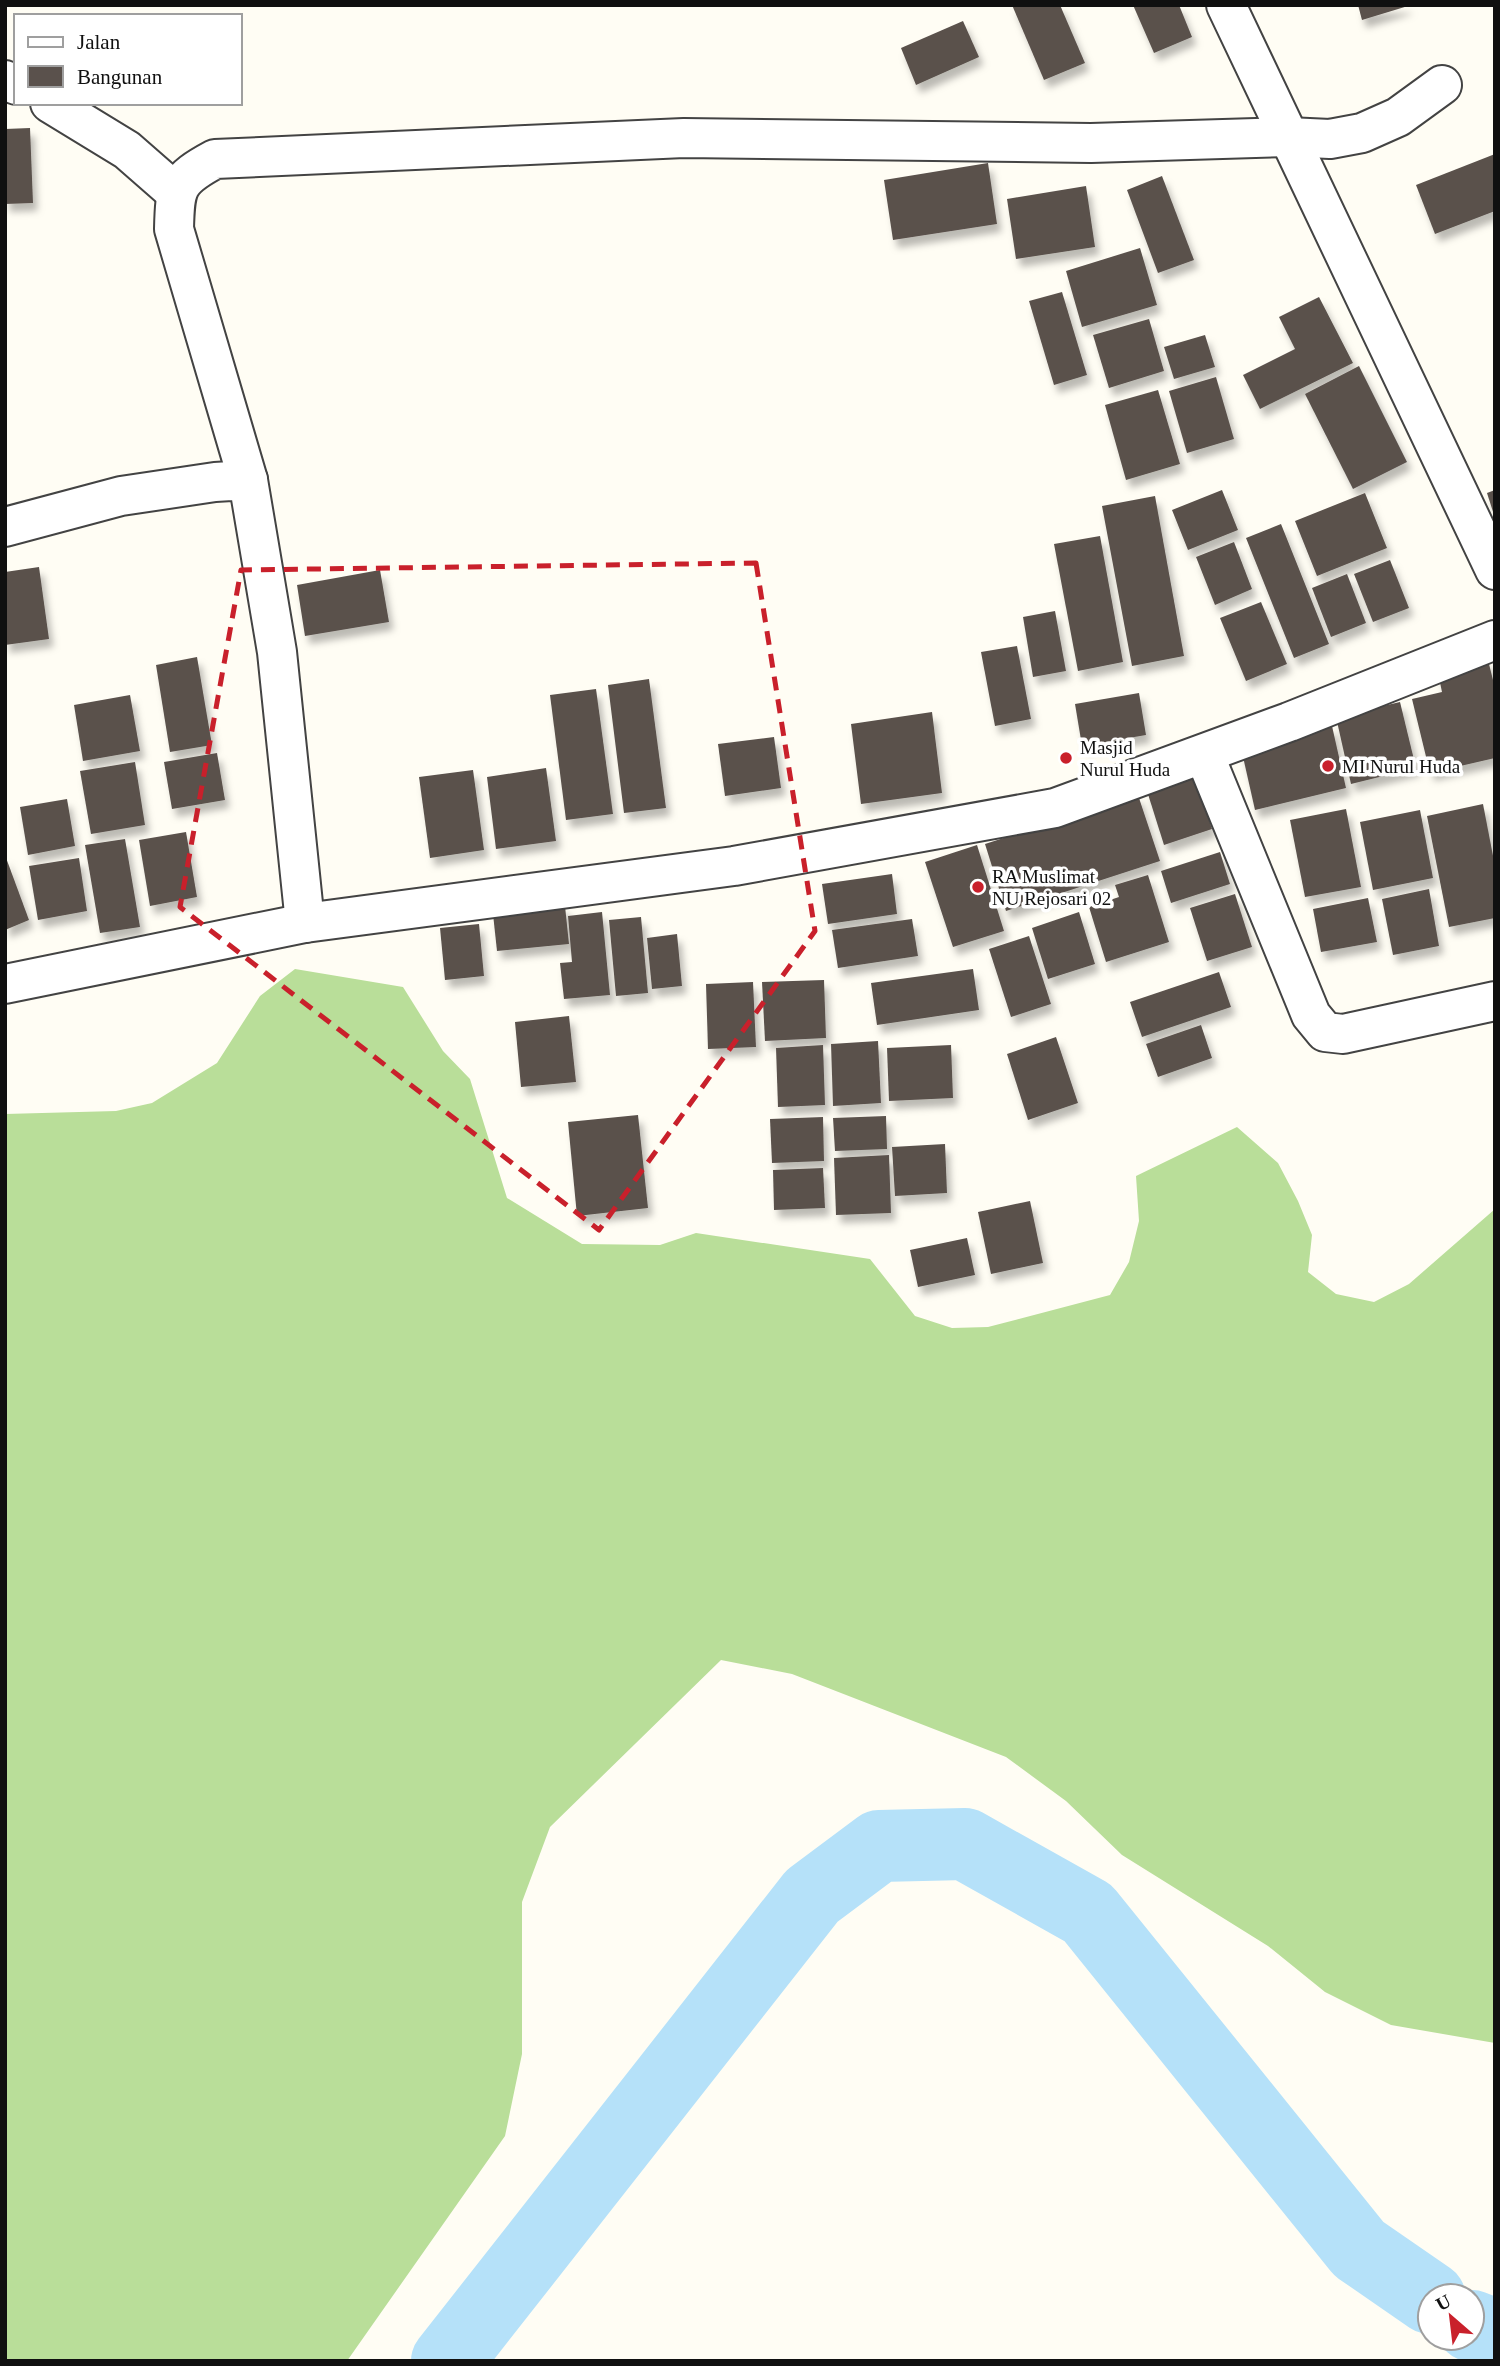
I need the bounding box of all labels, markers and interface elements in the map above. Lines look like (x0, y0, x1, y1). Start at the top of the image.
legend (14, 14, 242, 105)
text: Jalan (77, 30, 121, 54)
text: Bangunan (77, 65, 163, 89)
place label: Masjid Nurul Huda (1080, 737, 1171, 780)
marker: Masjid Nurul Huda (1058, 750, 1074, 766)
place label: MI Nurul Huda (1342, 756, 1461, 777)
marker: MI Nurul Huda (1320, 758, 1336, 774)
place label: RA Muslimat NU Rejosari 02 (992, 866, 1111, 909)
marker: RA Muslimat NU Rejosari 02 (970, 879, 986, 895)
north arrow (1416, 2282, 1486, 2352)
text: U (1432, 2290, 1454, 2315)

